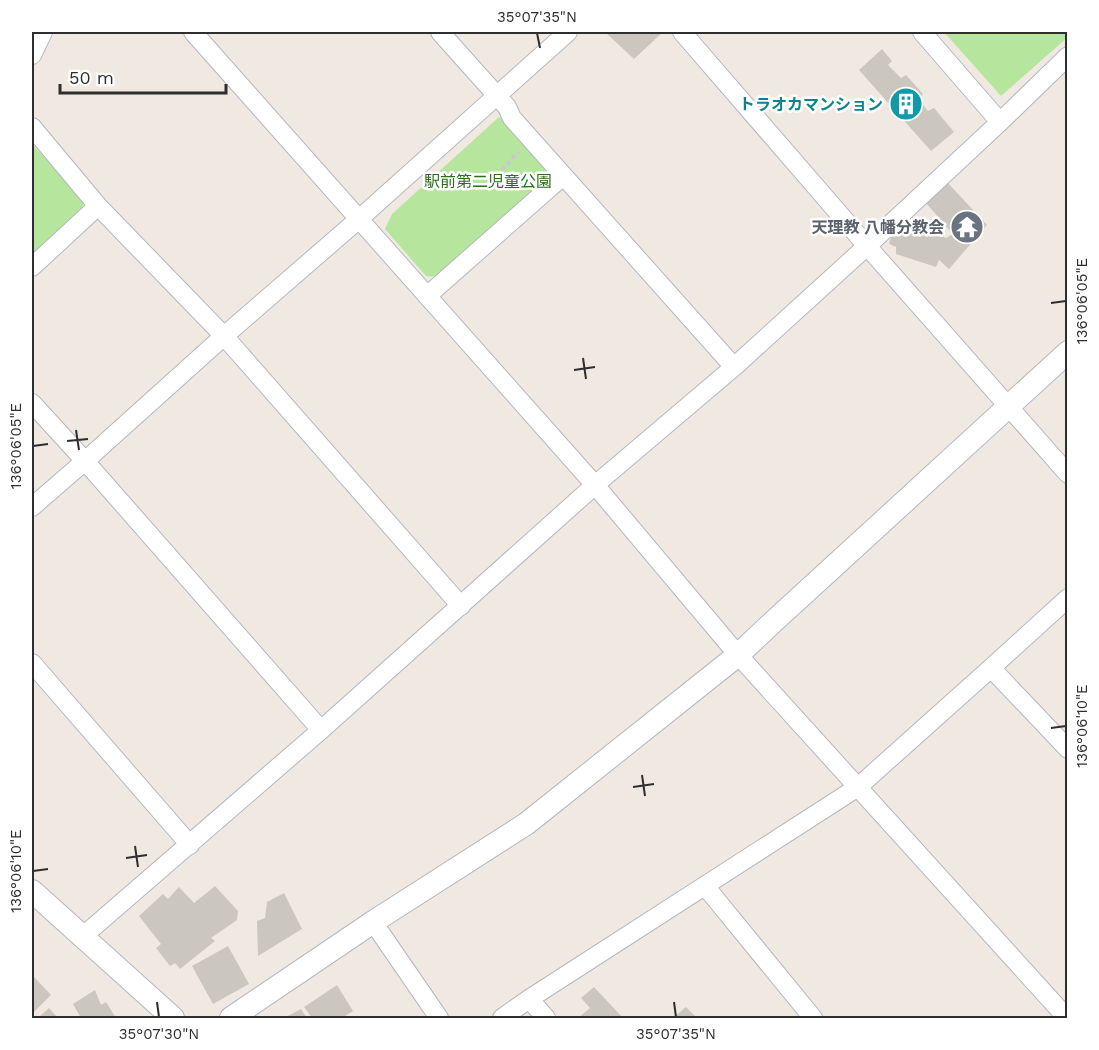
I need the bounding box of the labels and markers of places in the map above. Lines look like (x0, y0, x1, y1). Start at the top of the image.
building icon: トラオカマンション (888, 86, 924, 122)
place label: トラオカマンション (739, 95, 883, 114)
temple icon: 天理教 八幡分教会 (949, 209, 985, 245)
place label: 天理教 八幡分教会 (811, 218, 944, 237)

